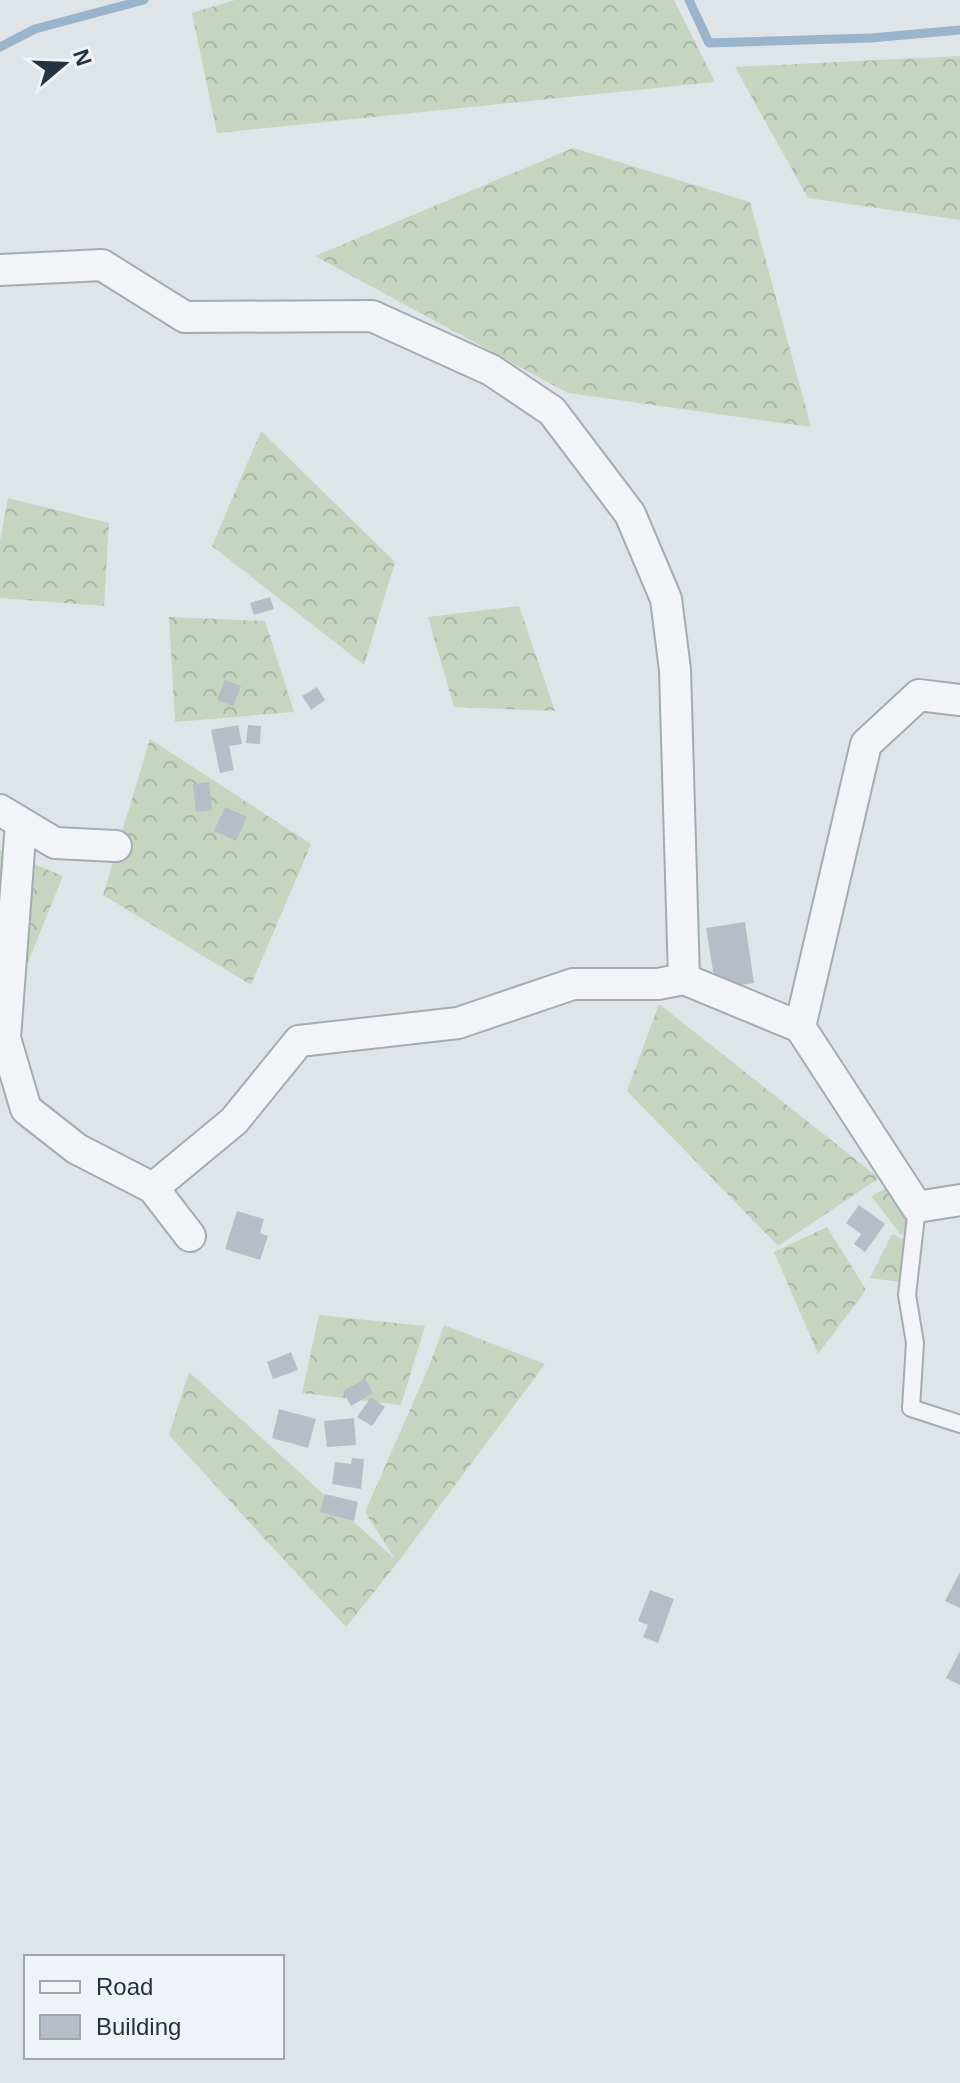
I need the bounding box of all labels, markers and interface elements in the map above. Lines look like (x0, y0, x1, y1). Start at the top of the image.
north arrow (24, 24, 104, 104)
text: N (68, 46, 97, 69)
legend (24, 1955, 284, 2059)
text: Road (96, 1973, 153, 2000)
text: Building (96, 2013, 181, 2040)

